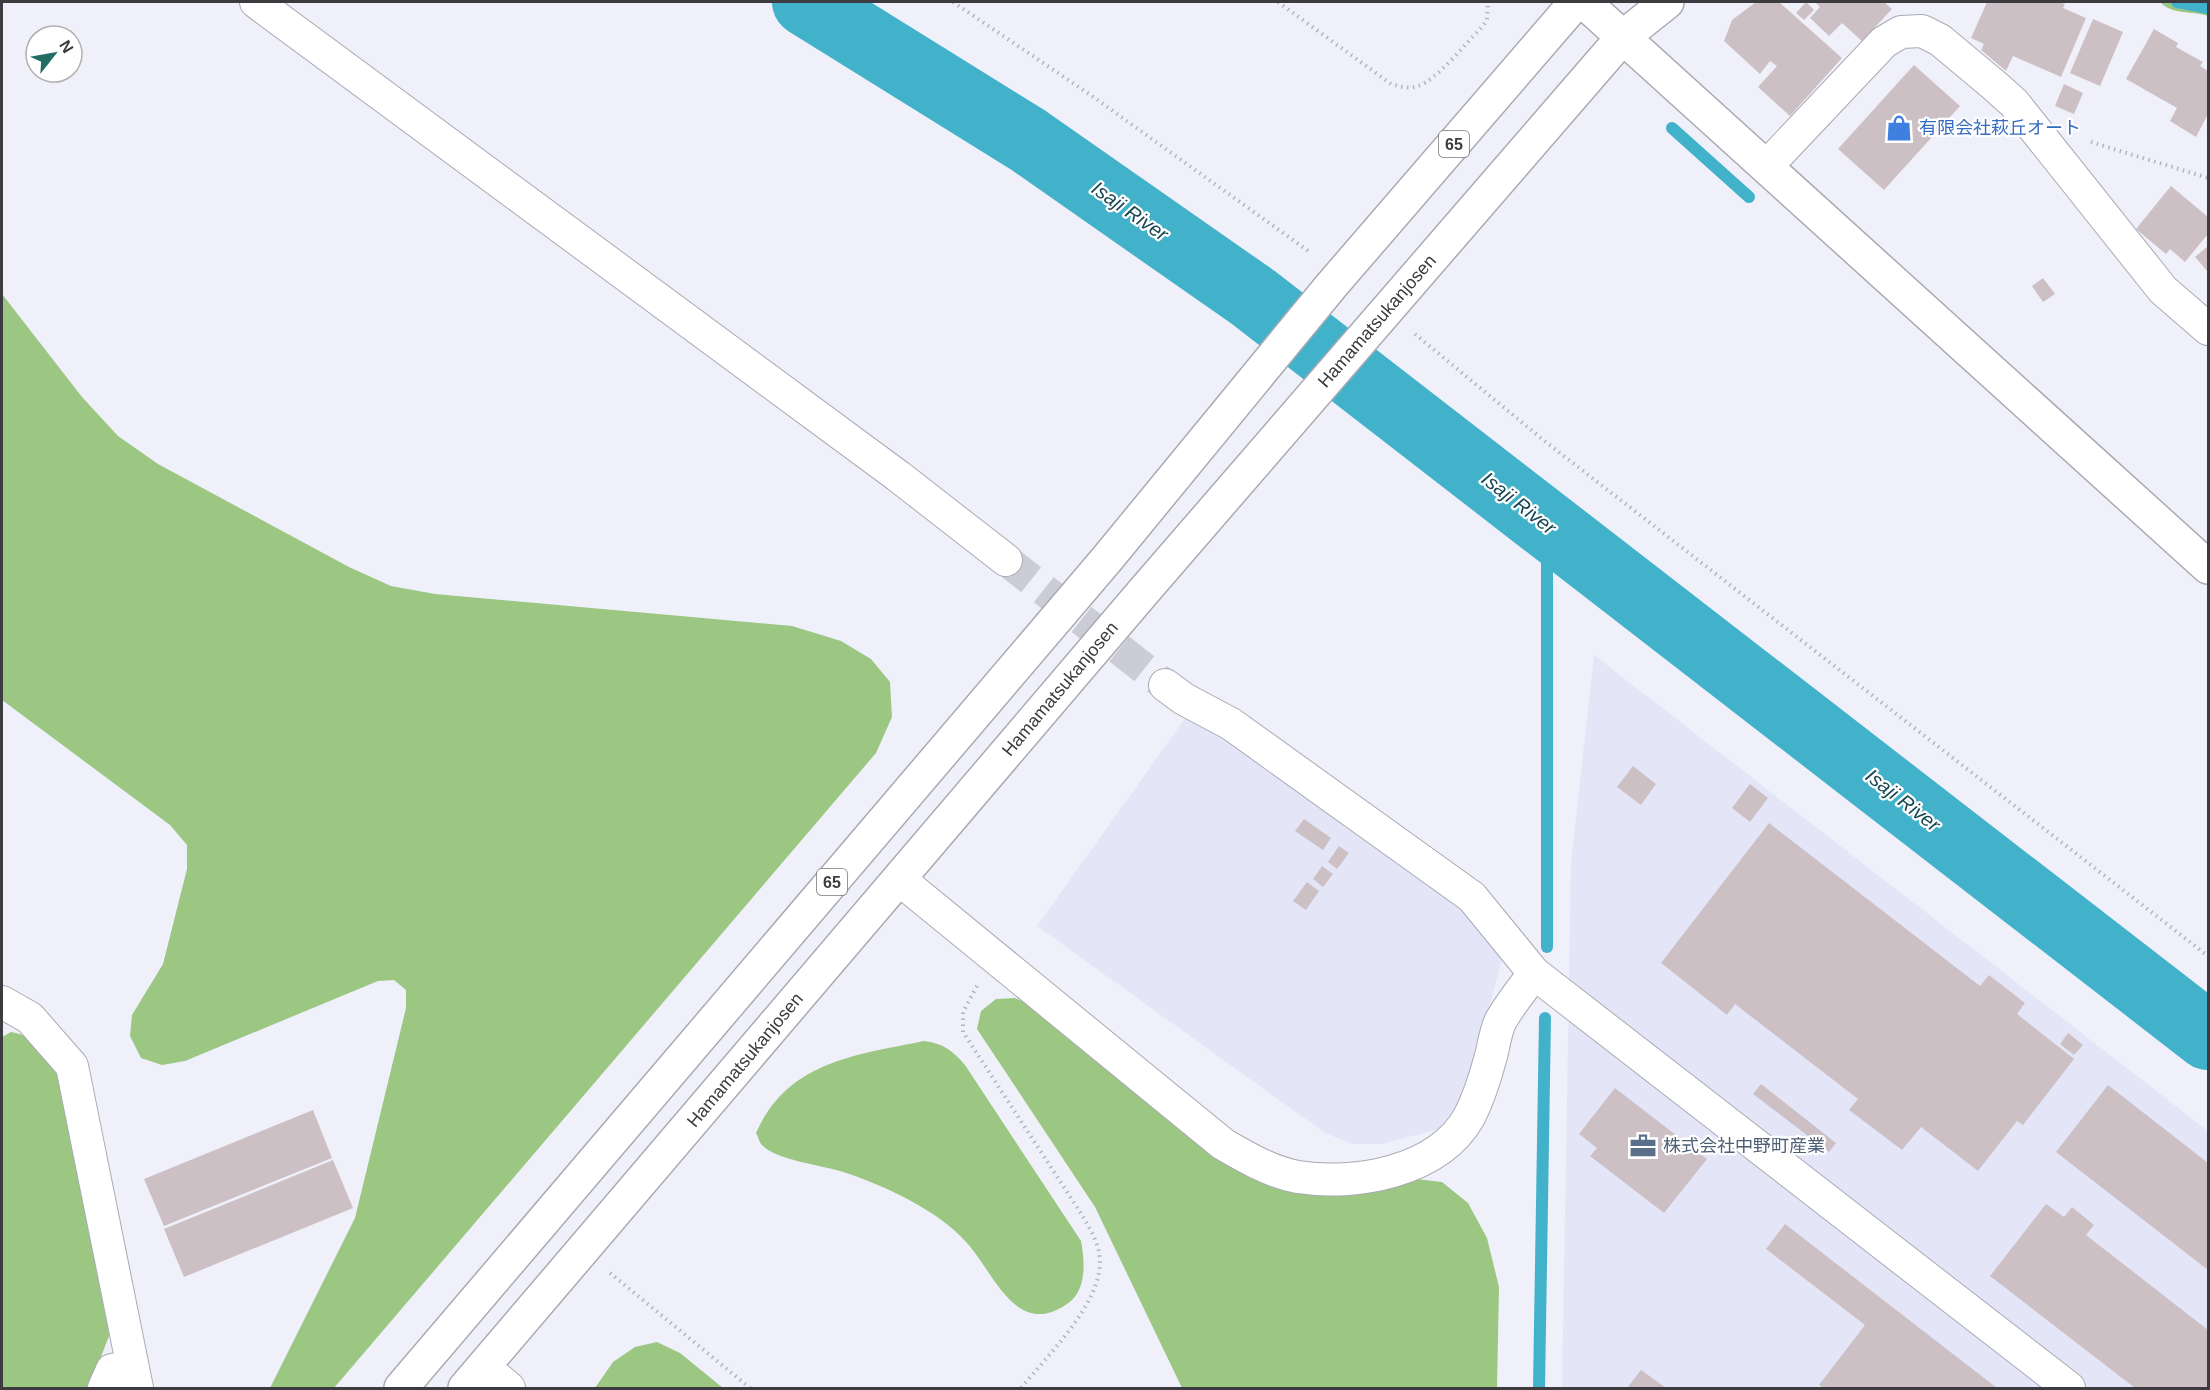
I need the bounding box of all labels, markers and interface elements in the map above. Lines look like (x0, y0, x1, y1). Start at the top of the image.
north arrow (24, 24, 84, 84)
text: N (56, 37, 77, 56)
shop icon: 有限会社萩丘オート (1884, 113, 1914, 143)
place label: 有限会社萩丘オート (1919, 118, 2081, 138)
road number: 65 (1439, 131, 1469, 157)
water label: Isaji River (1088, 177, 1173, 246)
street label: Hamamatsukanjosen (1314, 251, 1440, 391)
water label: Isaji River (1478, 467, 1561, 540)
street label: Hamamatsukanjosen (998, 618, 1122, 760)
water label: Isaji River (1862, 764, 1945, 837)
road number: 65 (817, 869, 847, 895)
street label: Hamamatsukanjosen (683, 989, 807, 1131)
office icon: 株式会社中野町産業 (1628, 1131, 1658, 1161)
place label: 株式会社中野町産業 (1663, 1136, 1825, 1156)

